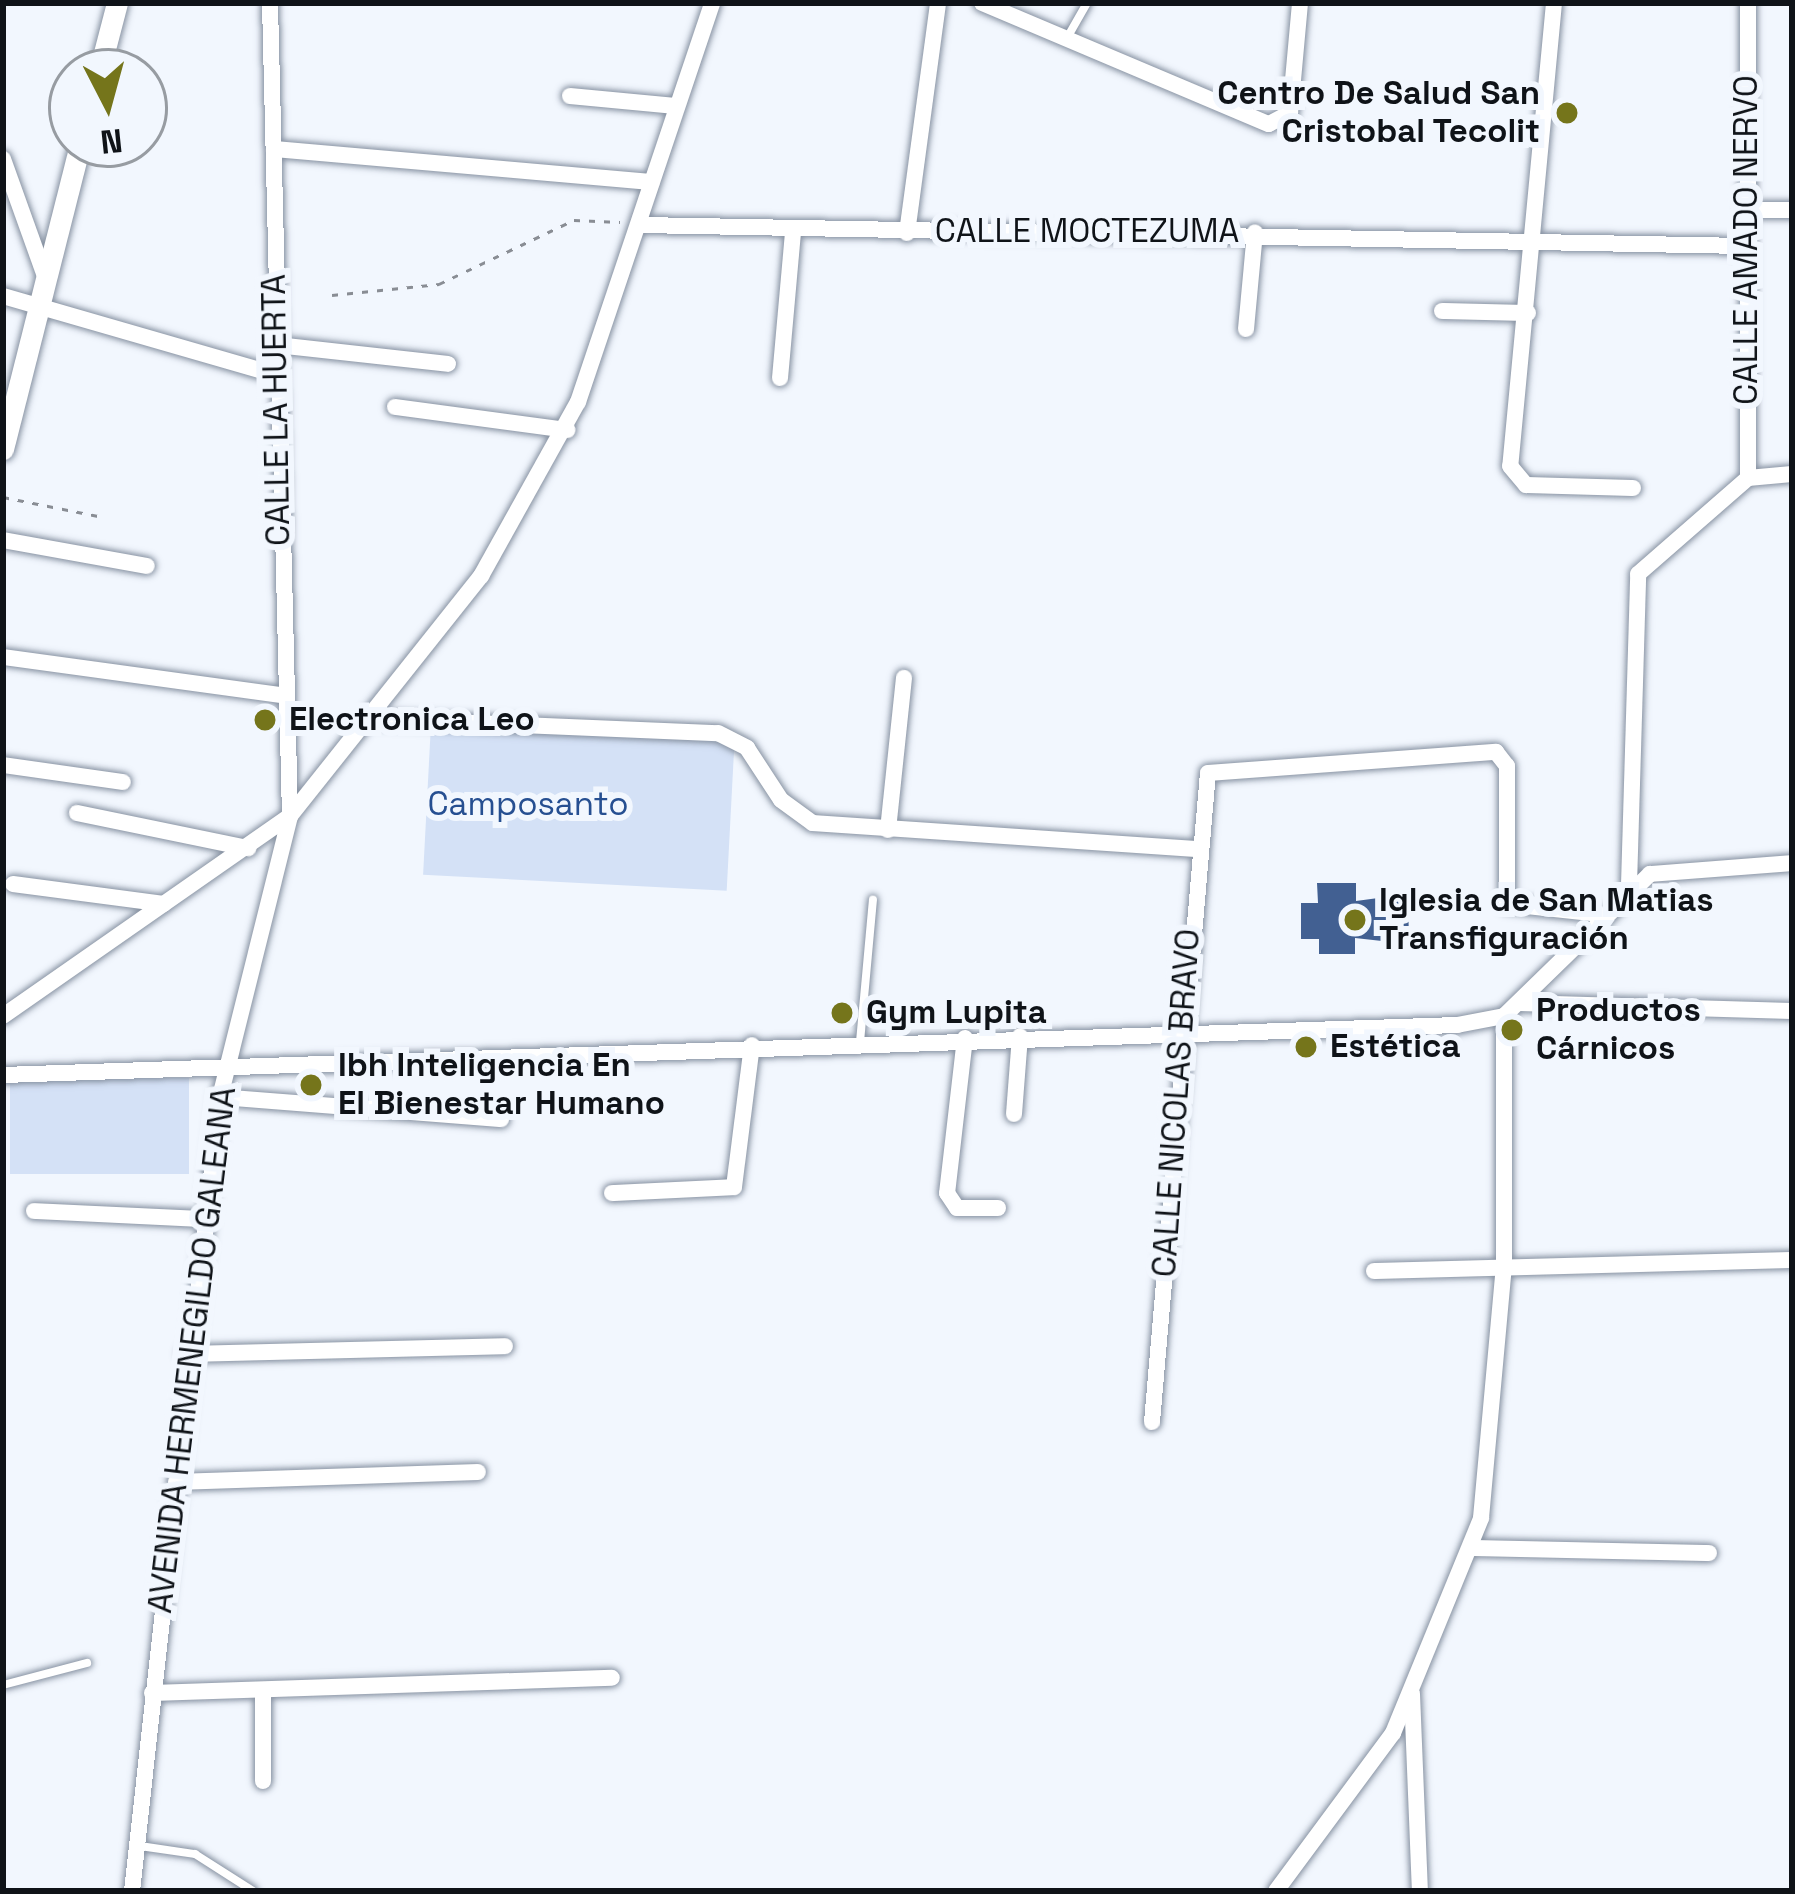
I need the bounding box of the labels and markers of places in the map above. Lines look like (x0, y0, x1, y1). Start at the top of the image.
place label: Centro De Salud San Cristobal Tecolit (1217, 74, 1540, 152)
marker: Centro De Salud San Cristobal Tecolit (1551, 97, 1583, 129)
place label: Electronica Leo (289, 700, 535, 740)
marker: Electronica Leo (252, 707, 278, 733)
place label: Iglesia de San Matias Transfiguración (1379, 881, 1713, 959)
marker: Iglesia de San Matias Transfiguración (1342, 907, 1368, 933)
place label: Productos Cárnicos (1536, 991, 1701, 1069)
place label: Gym Lupita (866, 993, 1047, 1033)
marker: Gym Lupita (829, 1000, 855, 1026)
marker: Productos Cárnicos (1499, 1017, 1525, 1043)
place label: Estética (1330, 1027, 1460, 1067)
marker: Estética (1293, 1034, 1319, 1060)
place label: Ibh Inteligencia En El Bienestar Humano (338, 1046, 665, 1124)
marker: Ibh Inteligencia En El Bienestar Humano (295, 1069, 327, 1101)

